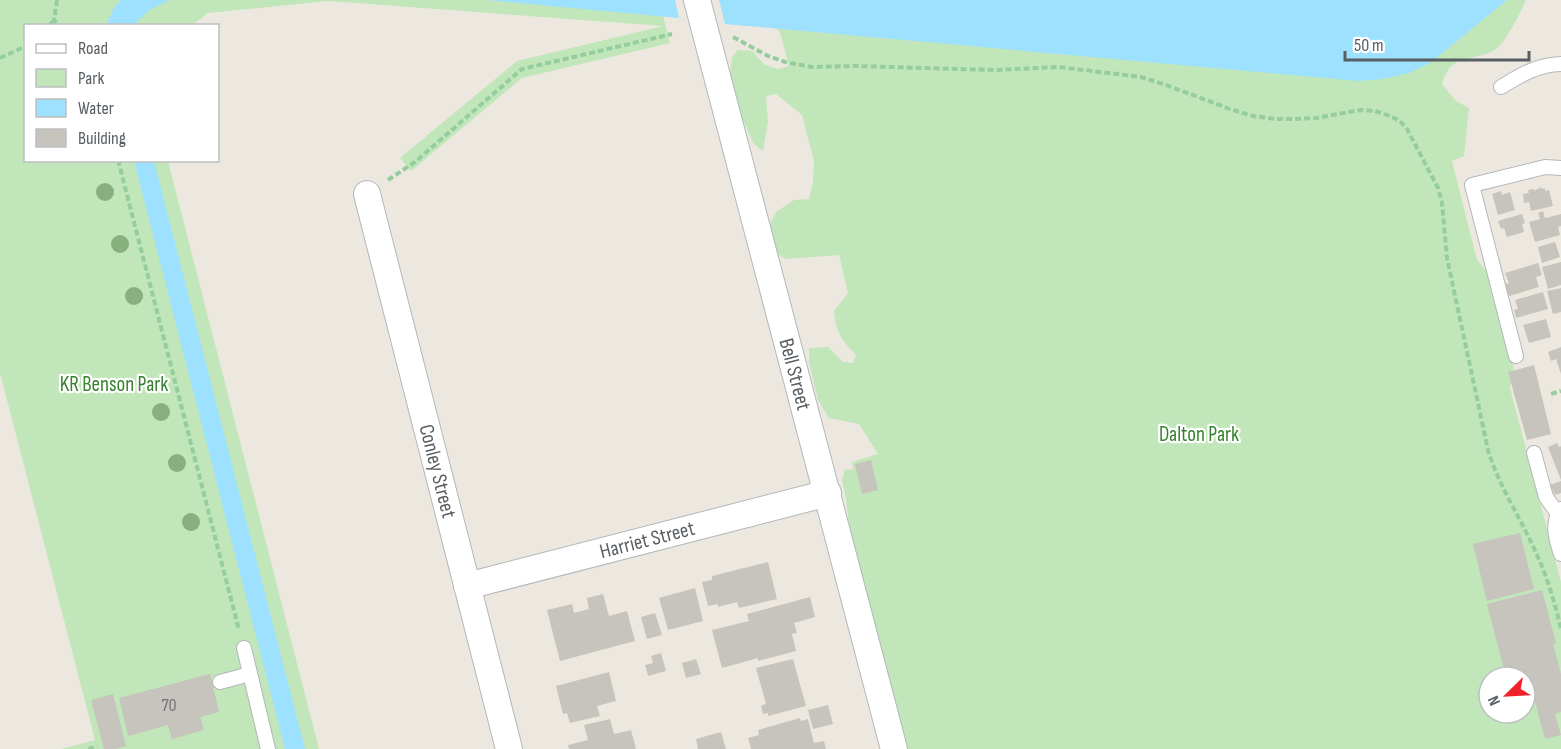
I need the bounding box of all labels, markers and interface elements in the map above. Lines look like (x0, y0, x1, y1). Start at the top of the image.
legend (24, 24, 219, 162)
scale bar (1345, 24, 1530, 62)
text: 50 m (1354, 35, 1384, 56)
text: Road (78, 38, 108, 59)
text: Park (78, 68, 104, 89)
text: Water (78, 98, 114, 119)
text: Building (78, 128, 126, 149)
street label: Bell Street (774, 336, 816, 413)
park label: KR Benson Park (60, 372, 168, 397)
street label: Conley Street (413, 422, 461, 521)
park label: Dalton Park (1159, 422, 1239, 447)
street label: Harriet Street (597, 516, 697, 564)
north arrow (1477, 665, 1537, 725)
text: N (1484, 693, 1505, 708)
house number: 70 (161, 695, 177, 716)

